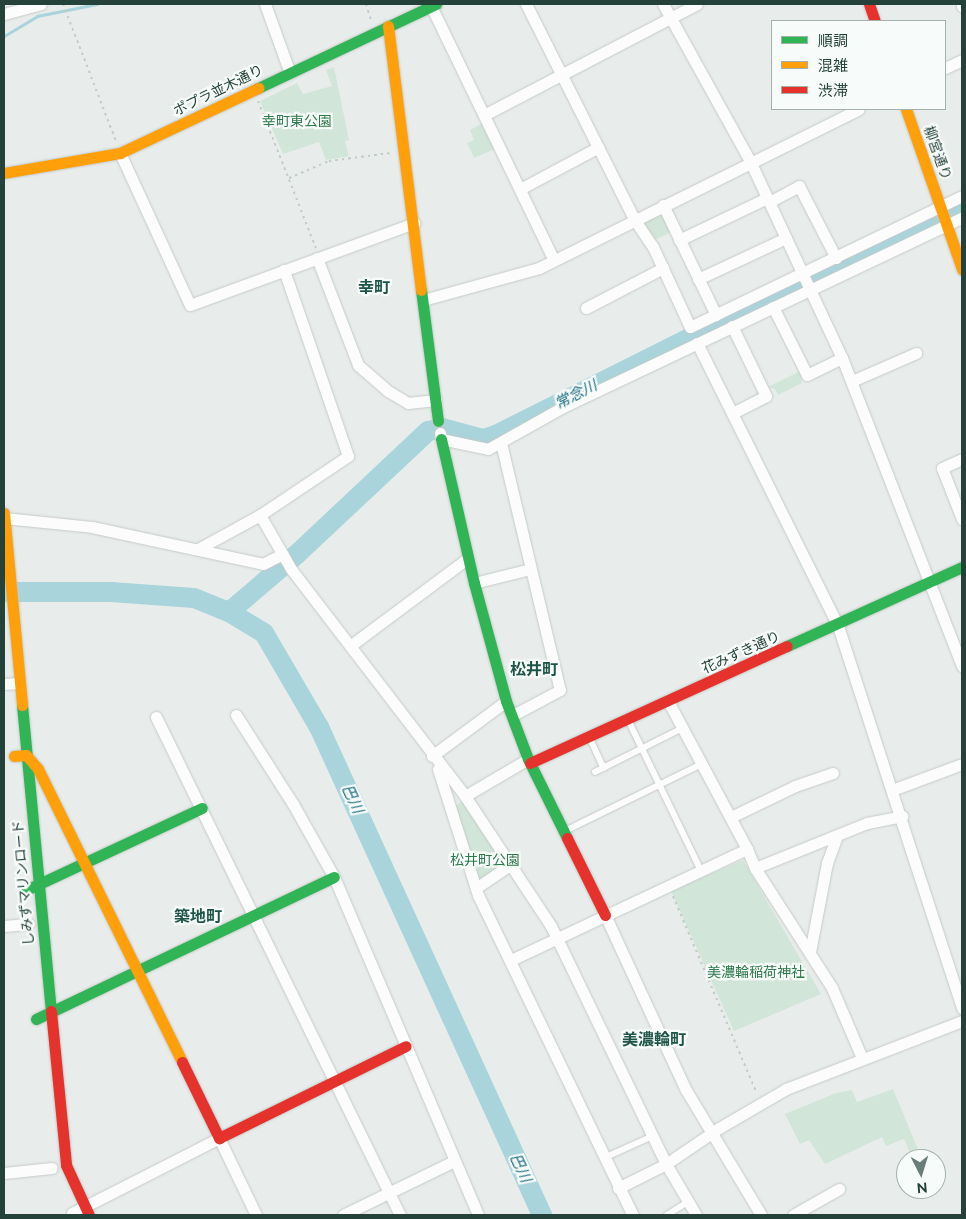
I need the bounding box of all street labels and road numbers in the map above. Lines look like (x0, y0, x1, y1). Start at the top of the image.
street label: ポプラ並木通り (170, 61, 266, 119)
street label: 柳宮通り (921, 124, 955, 182)
street label: 花みずき通り (699, 627, 783, 677)
street label: しみずマリンロード (9, 820, 37, 946)

